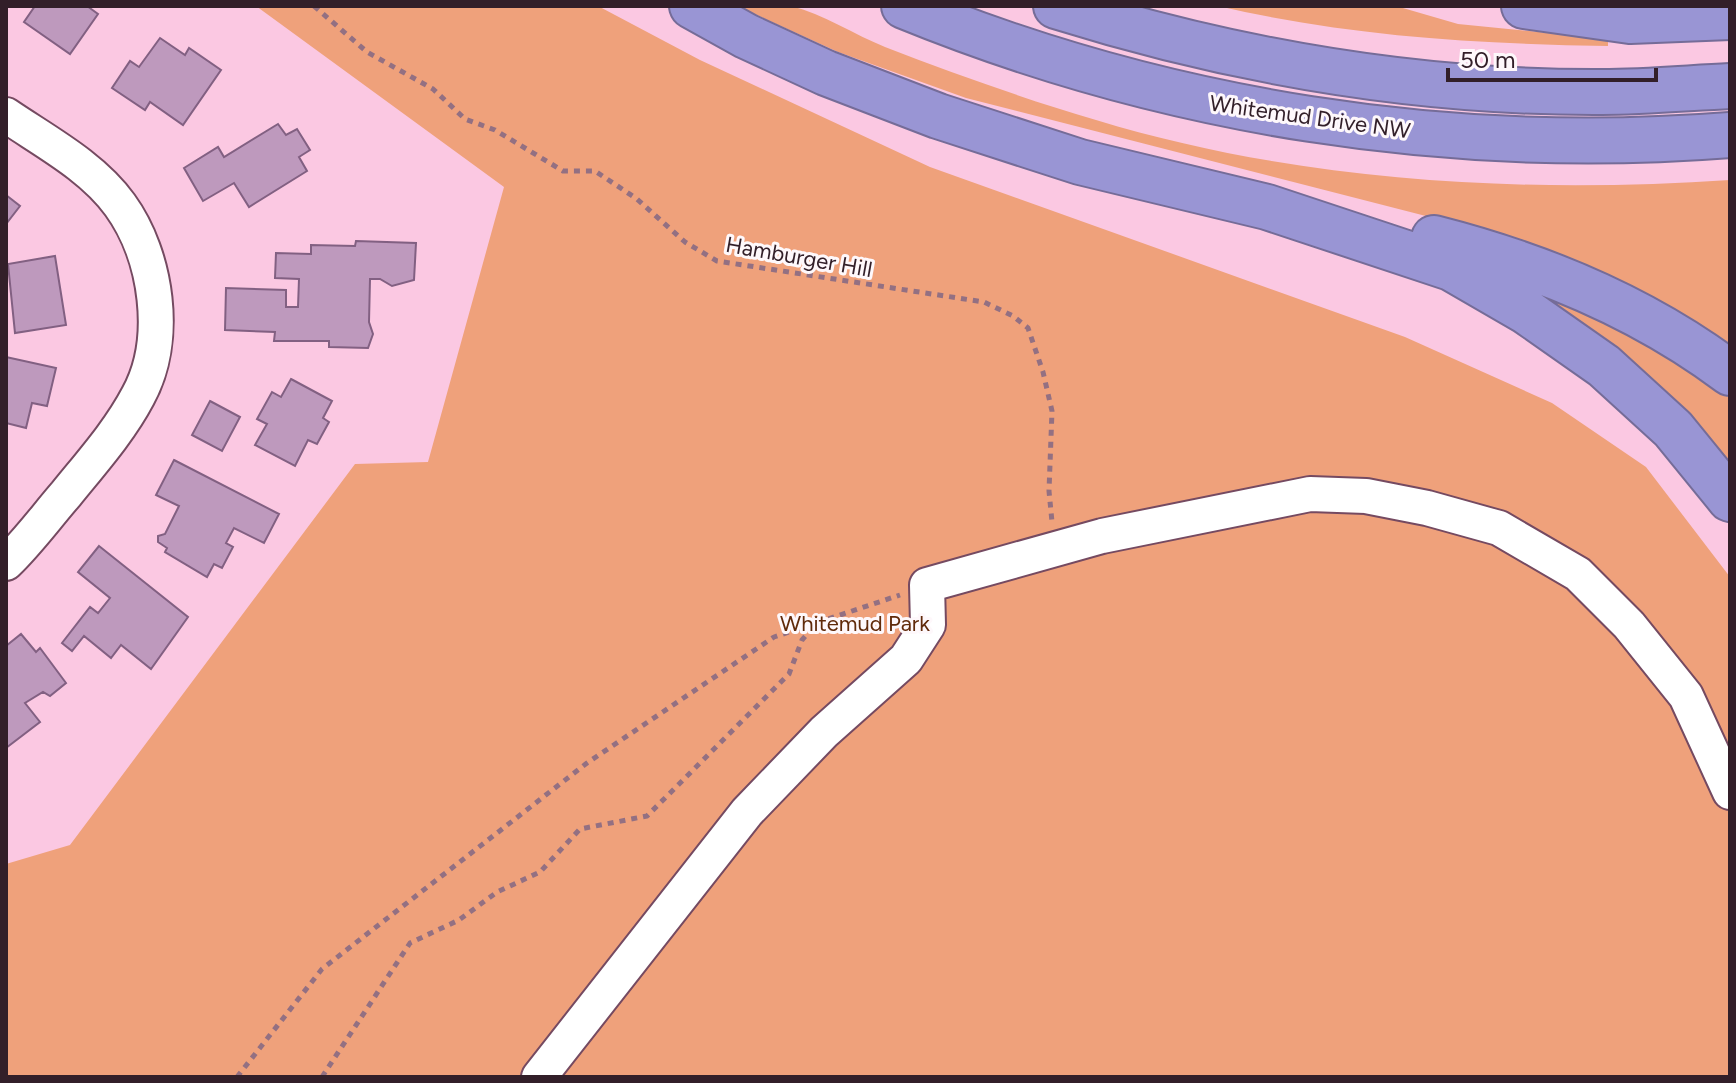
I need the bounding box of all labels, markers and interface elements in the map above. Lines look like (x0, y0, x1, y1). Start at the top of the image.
scale bar (1448, 32, 1656, 82)
text: 50 m (1460, 45, 1516, 74)
street label: Whitemud Drive NW (1208, 90, 1412, 144)
street label: Hamburger Hill (724, 231, 874, 283)
park label: Whitemud Park (780, 610, 930, 637)

